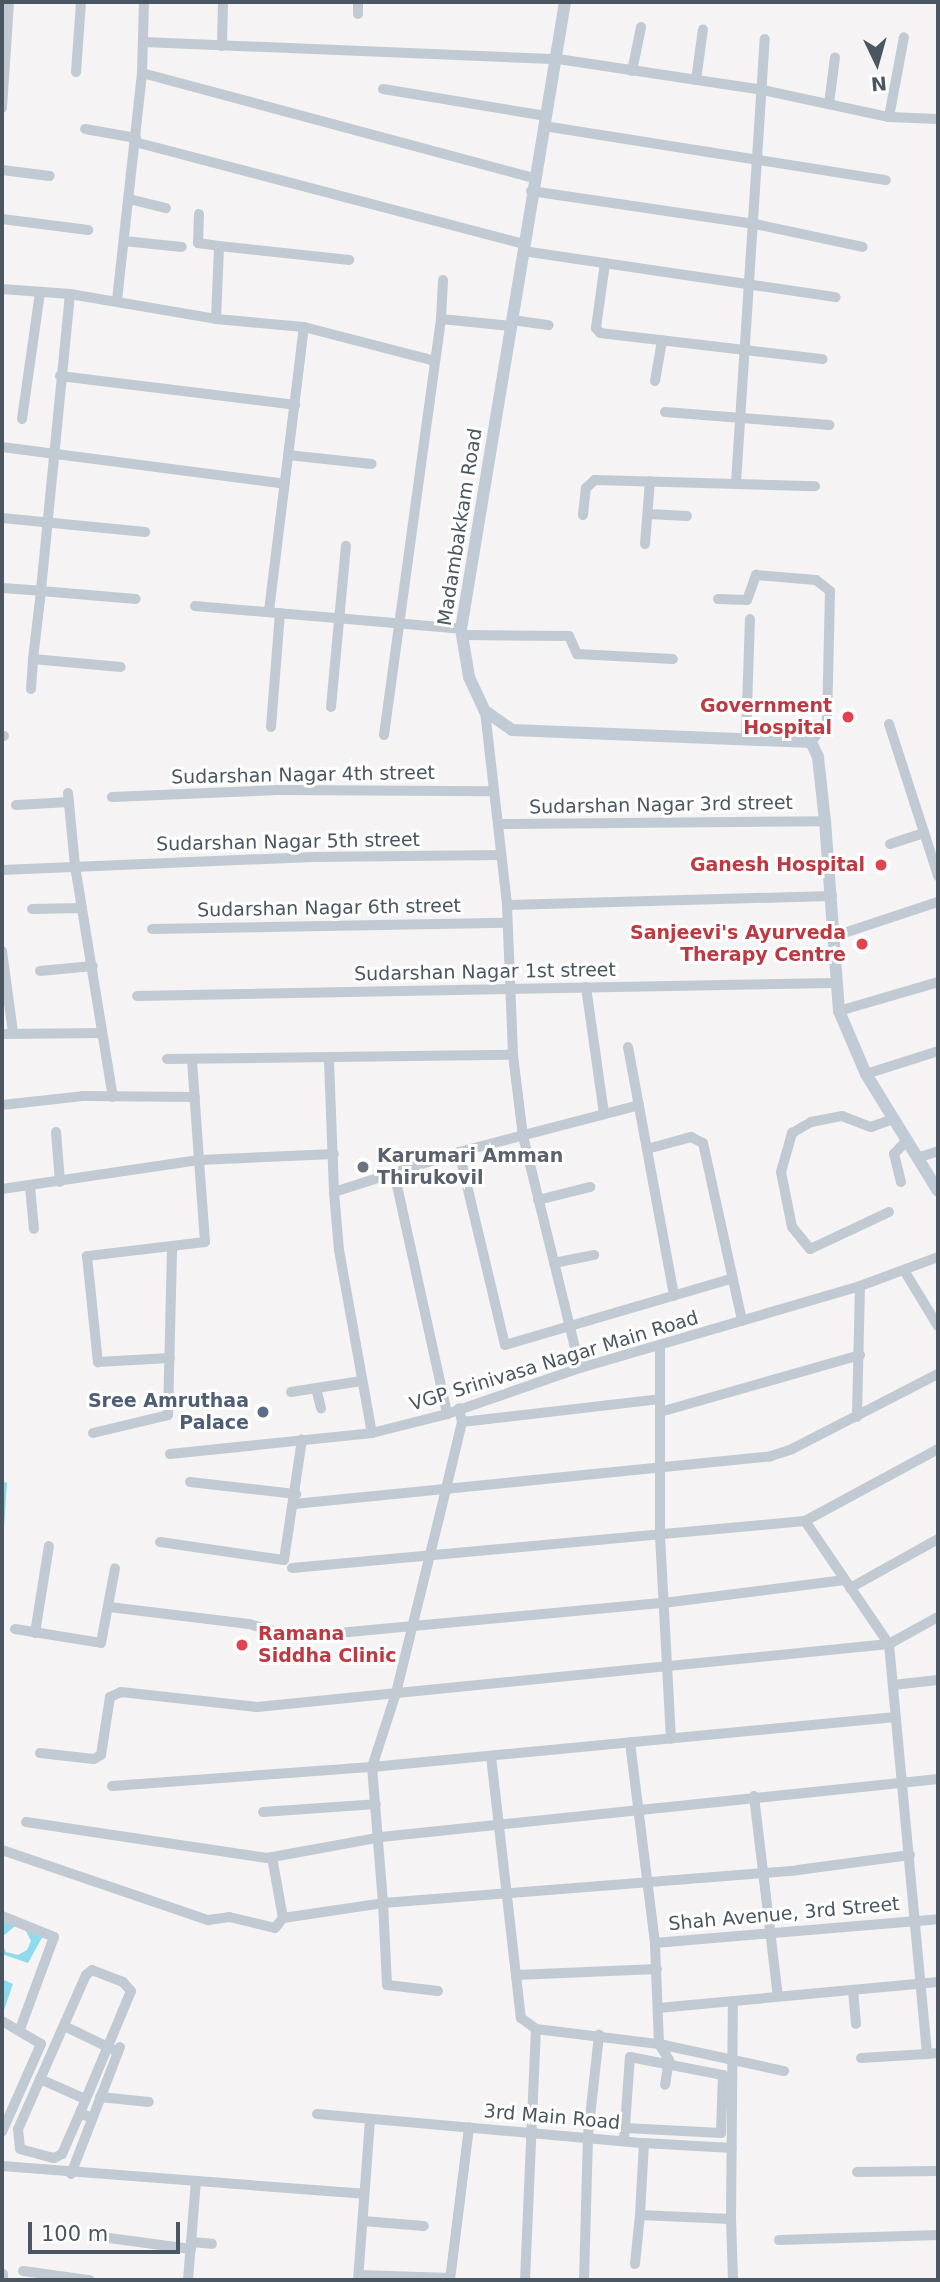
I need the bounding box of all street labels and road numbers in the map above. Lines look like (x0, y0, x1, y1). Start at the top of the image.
street label: Madambakkam Road (433, 427, 487, 627)
street label: Sudarshan Nagar 4th street (171, 761, 435, 789)
street label: Sudarshan Nagar 3rd street (529, 791, 793, 819)
street label: Sudarshan Nagar 5th street (156, 828, 420, 856)
street label: Sudarshan Nagar 6th street (197, 894, 461, 922)
street label: Sudarshan Nagar 1st street (354, 958, 616, 986)
street label: VGP Srinivasa Nagar Main Road (407, 1306, 701, 1416)
street label: Shah Avenue, 3rd Street (667, 1893, 901, 1935)
street label: 3rd Main Road (483, 2100, 621, 2134)

